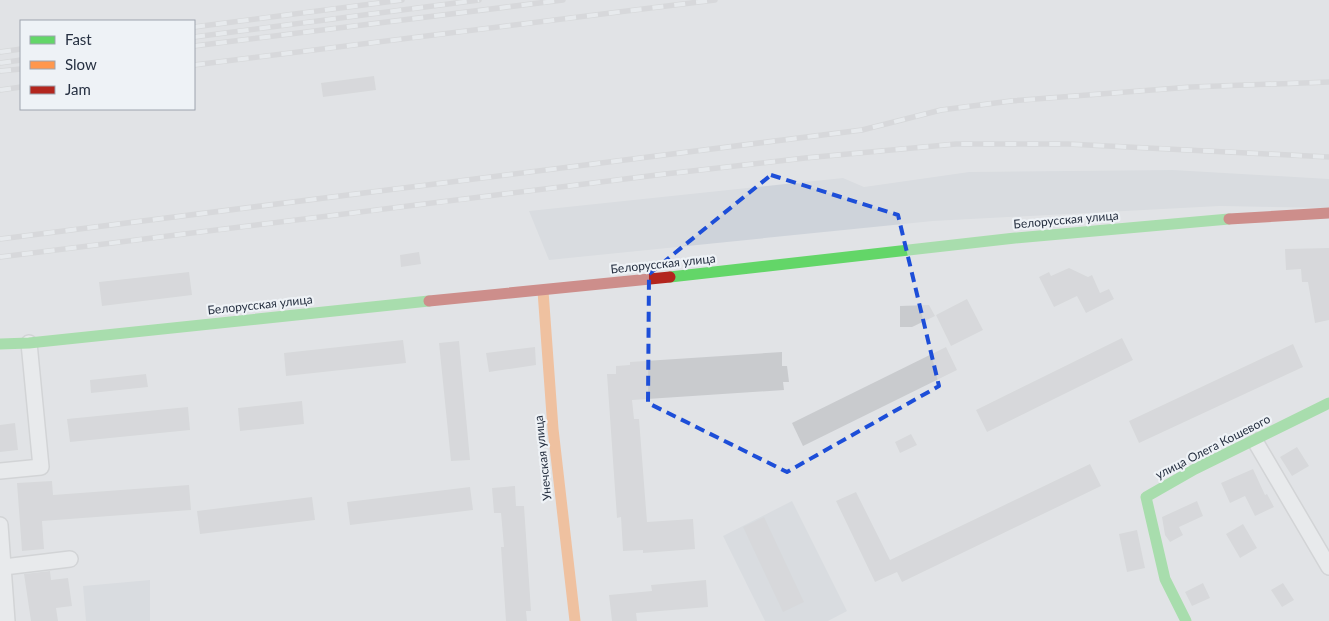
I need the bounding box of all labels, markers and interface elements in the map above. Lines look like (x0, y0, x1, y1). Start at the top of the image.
legend (20, 20, 195, 110)
text: Fast (65, 30, 92, 48)
text: Slow (65, 55, 97, 73)
text: Jam (65, 80, 91, 98)
street label: Белорусская улица (1013, 207, 1119, 232)
street label: Белорусская улица (610, 251, 716, 276)
street label: Белорусская улица (207, 292, 313, 317)
street label: улица Олега Кошевого (1153, 411, 1273, 482)
street label: Унечская улица (531, 415, 554, 501)

